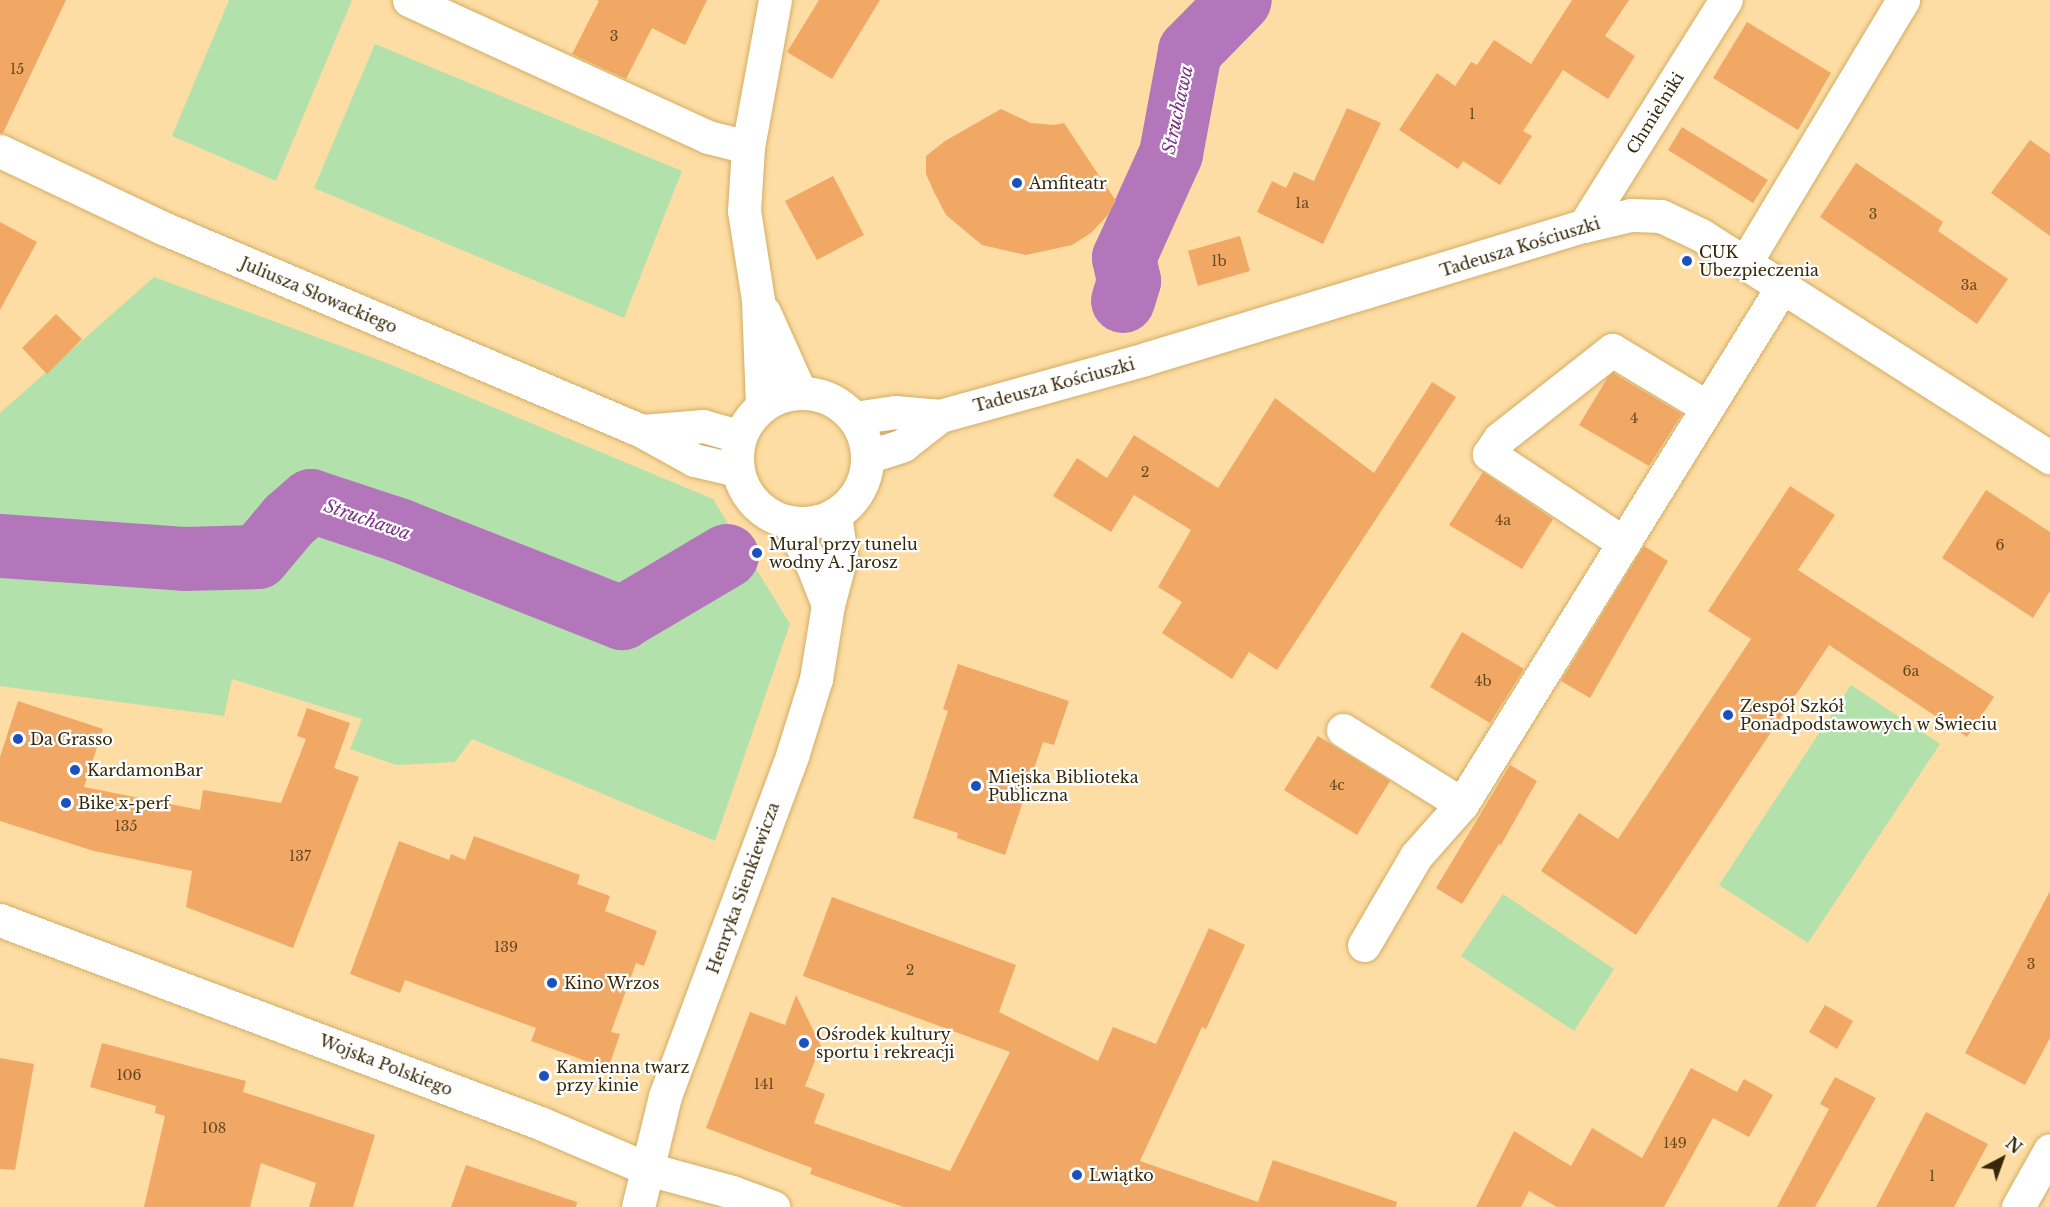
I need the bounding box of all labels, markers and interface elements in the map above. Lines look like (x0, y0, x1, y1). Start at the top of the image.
house number: 3 (610, 28, 618, 44)
house number: 15 (10, 61, 24, 77)
water label: Struchawa (1158, 64, 1198, 156)
street label: Chmielniki (1622, 69, 1688, 157)
house number: 1 (1469, 106, 1475, 122)
place label: Amfiteatr (1029, 173, 1107, 193)
marker: Amfiteatr (1010, 176, 1024, 190)
house number: 1a (1295, 195, 1309, 211)
house number: 3 (1869, 206, 1877, 222)
street label: Tadeusza Kościuszki (1438, 214, 1602, 280)
place label: CUK Ubezpieczenia (1699, 242, 1819, 280)
street label: Juliusza Słowackiego (238, 253, 400, 337)
house number: 1b (1211, 253, 1227, 269)
marker: CUK Ubezpieczenia (1680, 254, 1694, 268)
house number: 3a (1961, 277, 1977, 293)
street label: Tadeusza Kościuszki (971, 354, 1137, 416)
house number: 4 (1630, 410, 1638, 426)
house number: 2 (1141, 464, 1149, 480)
water label: Struchawa (321, 495, 413, 545)
house number: 4a (1495, 512, 1511, 528)
place label: Mural przy tunelu wodny A. Jarosz (769, 534, 918, 572)
house number: 6 (1995, 537, 2005, 553)
marker: Mural przy tunelu wodny A. Jarosz (750, 546, 764, 560)
house number: 6a (1903, 663, 1919, 679)
house number: 4b (1474, 673, 1492, 689)
place label: Zespół Szkół Ponadpodstawowych w Świeciu (1740, 696, 1998, 734)
marker: Zespół Szkół Ponadpodstawowych w Świeciu (1721, 708, 1735, 722)
place label: Da Grasso (30, 729, 113, 749)
marker: Da Grasso (11, 732, 25, 746)
place label: KardamonBar (87, 760, 203, 780)
marker: KardamonBar (68, 763, 82, 777)
place label: Miejska Biblioteka Publiczna (988, 767, 1139, 805)
house number: 4c (1329, 777, 1345, 793)
marker: Miejska Biblioteka Publiczna (969, 779, 983, 793)
place label: Bike x-perf (78, 793, 170, 813)
marker: Bike x-perf (59, 796, 73, 810)
street label: Henryka Sienkiewicza (703, 800, 783, 976)
house number: 135 (115, 818, 137, 834)
house number: 137 (289, 848, 311, 864)
house number: 139 (494, 939, 518, 955)
house number: 3 (2027, 956, 2035, 972)
house number: 2 (906, 962, 914, 978)
place label: Kino Wrzos (564, 973, 660, 993)
marker: Kino Wrzos (545, 976, 559, 990)
place label: Ośrodek kultury sportu i rekreacji (816, 1024, 954, 1062)
street label: Wojska Polskiego (317, 1031, 455, 1099)
marker: Ośrodek kultury sportu i rekreacji (797, 1036, 811, 1050)
place label: Kamienna twarz przy kinie (556, 1057, 690, 1095)
house number: 106 (116, 1067, 142, 1083)
marker: Kamienna twarz przy kinie (537, 1069, 551, 1083)
house number: 141 (754, 1076, 774, 1092)
house number: 108 (202, 1120, 226, 1136)
north arrow (1972, 1129, 2032, 1189)
text: N (2002, 1133, 2026, 1158)
house number: 149 (1663, 1135, 1687, 1151)
place label: Lwiątko (1089, 1165, 1154, 1185)
marker: Lwiątko (1070, 1168, 1084, 1182)
house number: 1 (1929, 1168, 1935, 1184)

